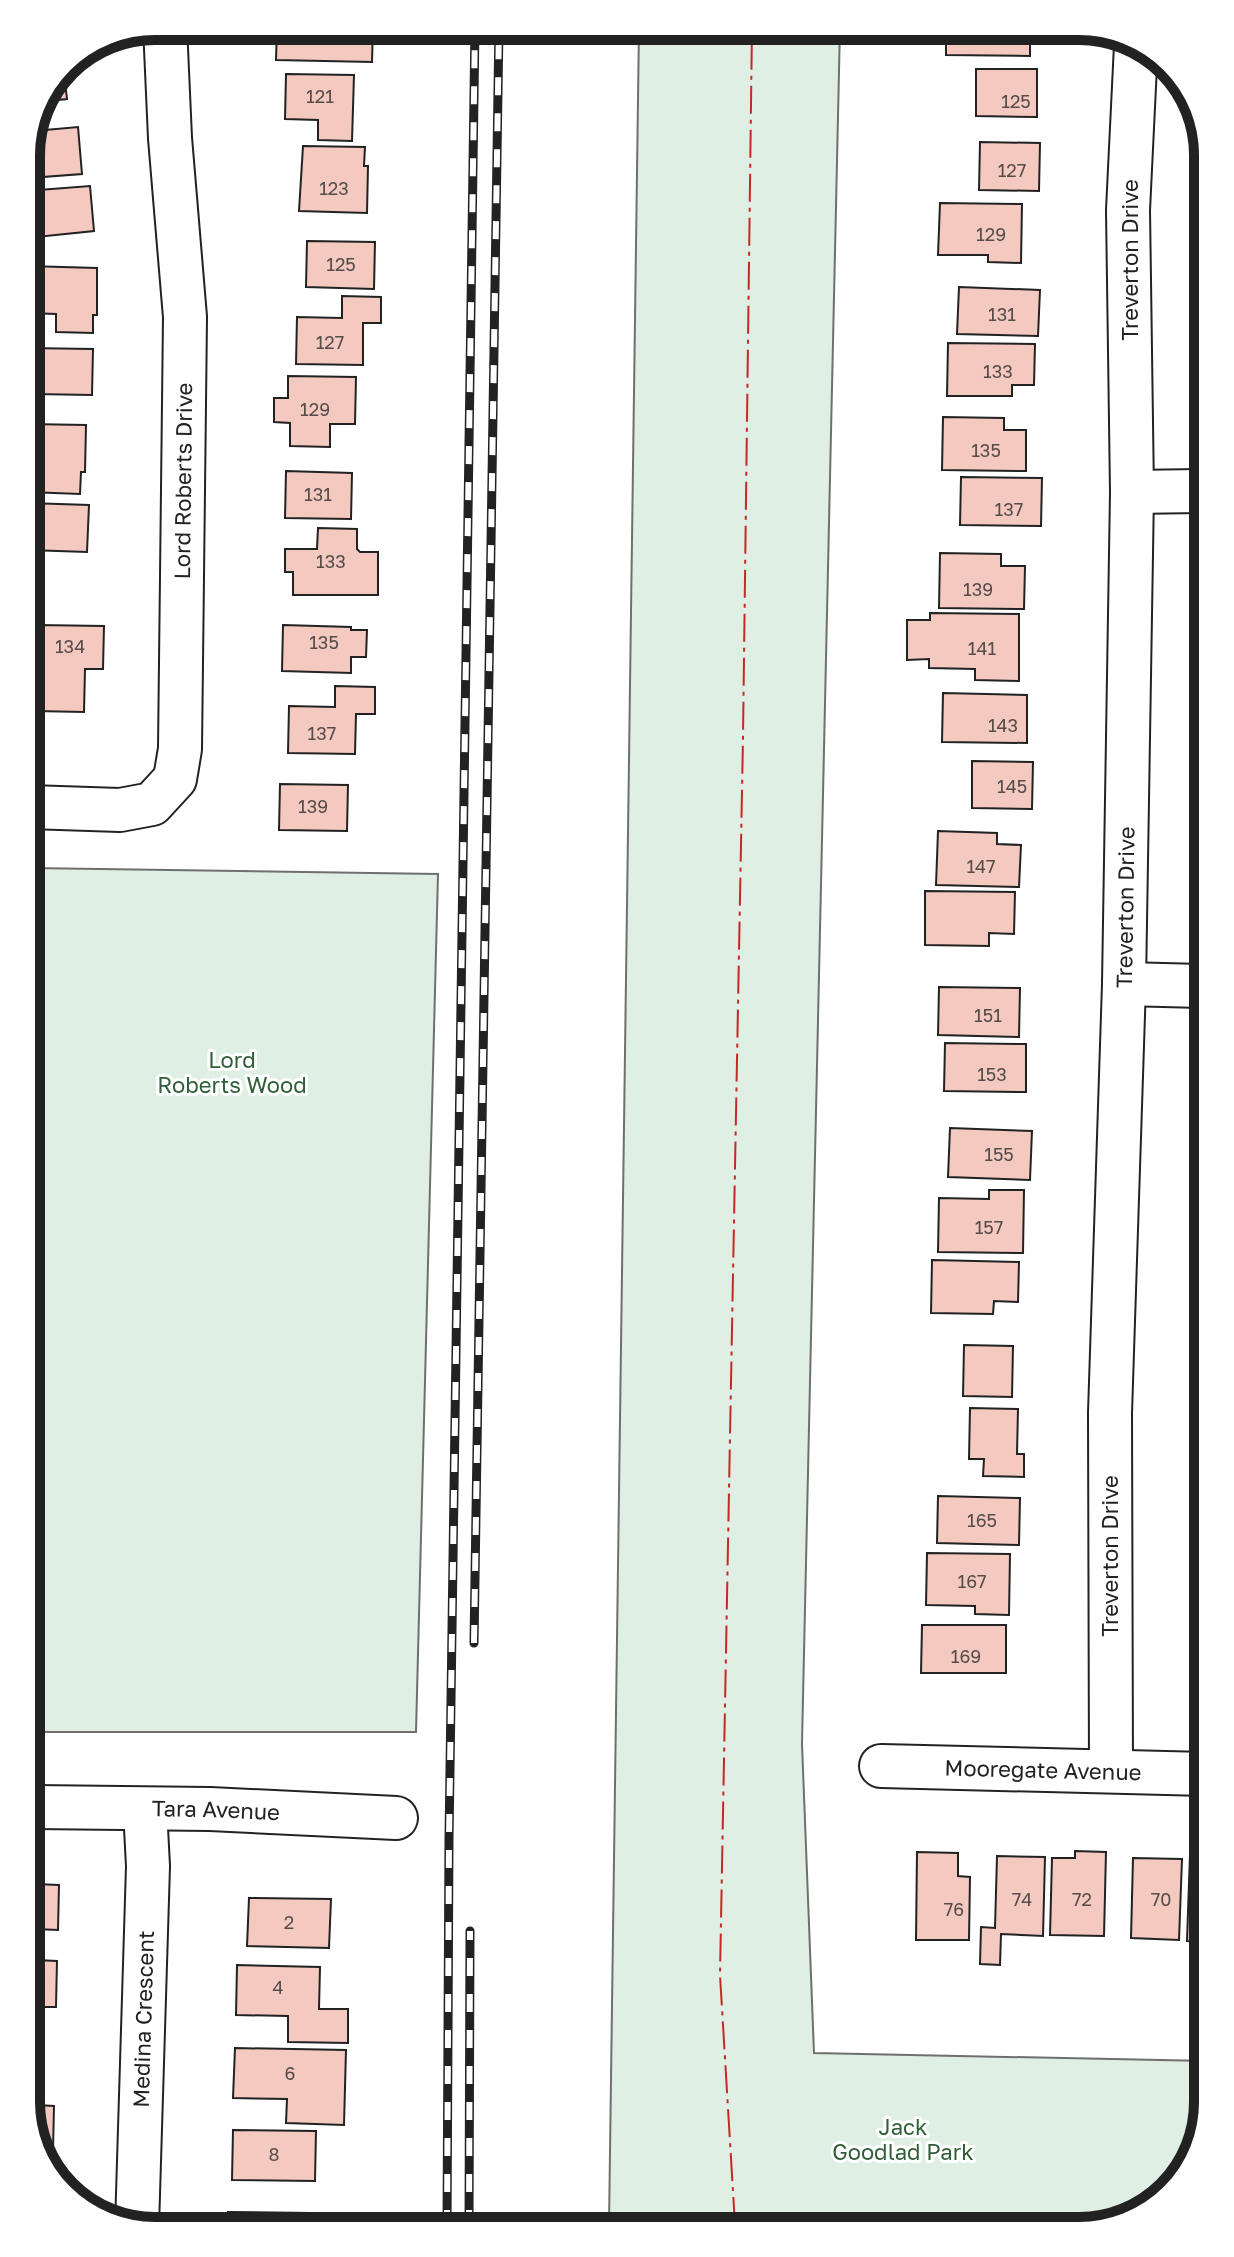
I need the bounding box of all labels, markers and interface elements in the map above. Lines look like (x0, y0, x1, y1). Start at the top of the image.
house number: 121 (306, 85, 334, 107)
house number: 125 (1001, 90, 1031, 112)
house number: 127 (998, 159, 1026, 181)
house number: 123 (319, 177, 349, 199)
street label: Treverton Drive (1116, 179, 1143, 341)
house number: 129 (976, 223, 1006, 245)
house number: 125 (326, 253, 356, 275)
house number: 131 (988, 303, 1016, 325)
house number: 127 (316, 331, 344, 353)
house number: 133 (983, 360, 1013, 382)
street label: Lord Roberts Drive (168, 382, 197, 580)
house number: 129 (300, 398, 330, 420)
house number: 135 (971, 439, 1001, 461)
house number: 131 (304, 483, 332, 505)
house number: 137 (995, 498, 1023, 520)
house number: 133 (316, 550, 346, 572)
house number: 139 (963, 578, 993, 600)
house number: 135 (309, 631, 339, 653)
house number: 134 (55, 635, 85, 657)
house number: 141 (968, 637, 996, 659)
house number: 143 (988, 714, 1018, 736)
house number: 137 (308, 722, 336, 744)
house number: 145 (997, 775, 1027, 797)
house number: 139 (298, 795, 328, 817)
street label: Treverton Drive (1110, 826, 1140, 988)
house number: 147 (966, 855, 996, 877)
house number: 151 (974, 1004, 1002, 1026)
park label: Lord Roberts Wood (157, 1046, 307, 1098)
house number: 153 (977, 1063, 1007, 1085)
house number: 155 (984, 1143, 1014, 1165)
house number: 157 (975, 1216, 1003, 1238)
street label: Treverton Drive (1096, 1475, 1123, 1637)
house number: 165 (967, 1509, 997, 1531)
house number: 167 (957, 1570, 987, 1592)
house number: 169 (951, 1645, 981, 1667)
street label: Mooregate Avenue (944, 1754, 1142, 1785)
street label: Tara Avenue (152, 1794, 281, 1825)
house number: 74 (1012, 1888, 1032, 1910)
house number: 72 (1072, 1888, 1092, 1910)
house number: 70 (1151, 1888, 1171, 1910)
house number: 76 (944, 1898, 964, 1920)
house number: 2 (284, 1911, 294, 1933)
street label: Medina Crescent (127, 1930, 159, 2108)
house number: 4 (273, 1976, 284, 1998)
house number: 6 (285, 2062, 295, 2084)
park label: Jack Goodlad Park (832, 2113, 974, 2165)
house number: 8 (269, 2143, 279, 2165)

